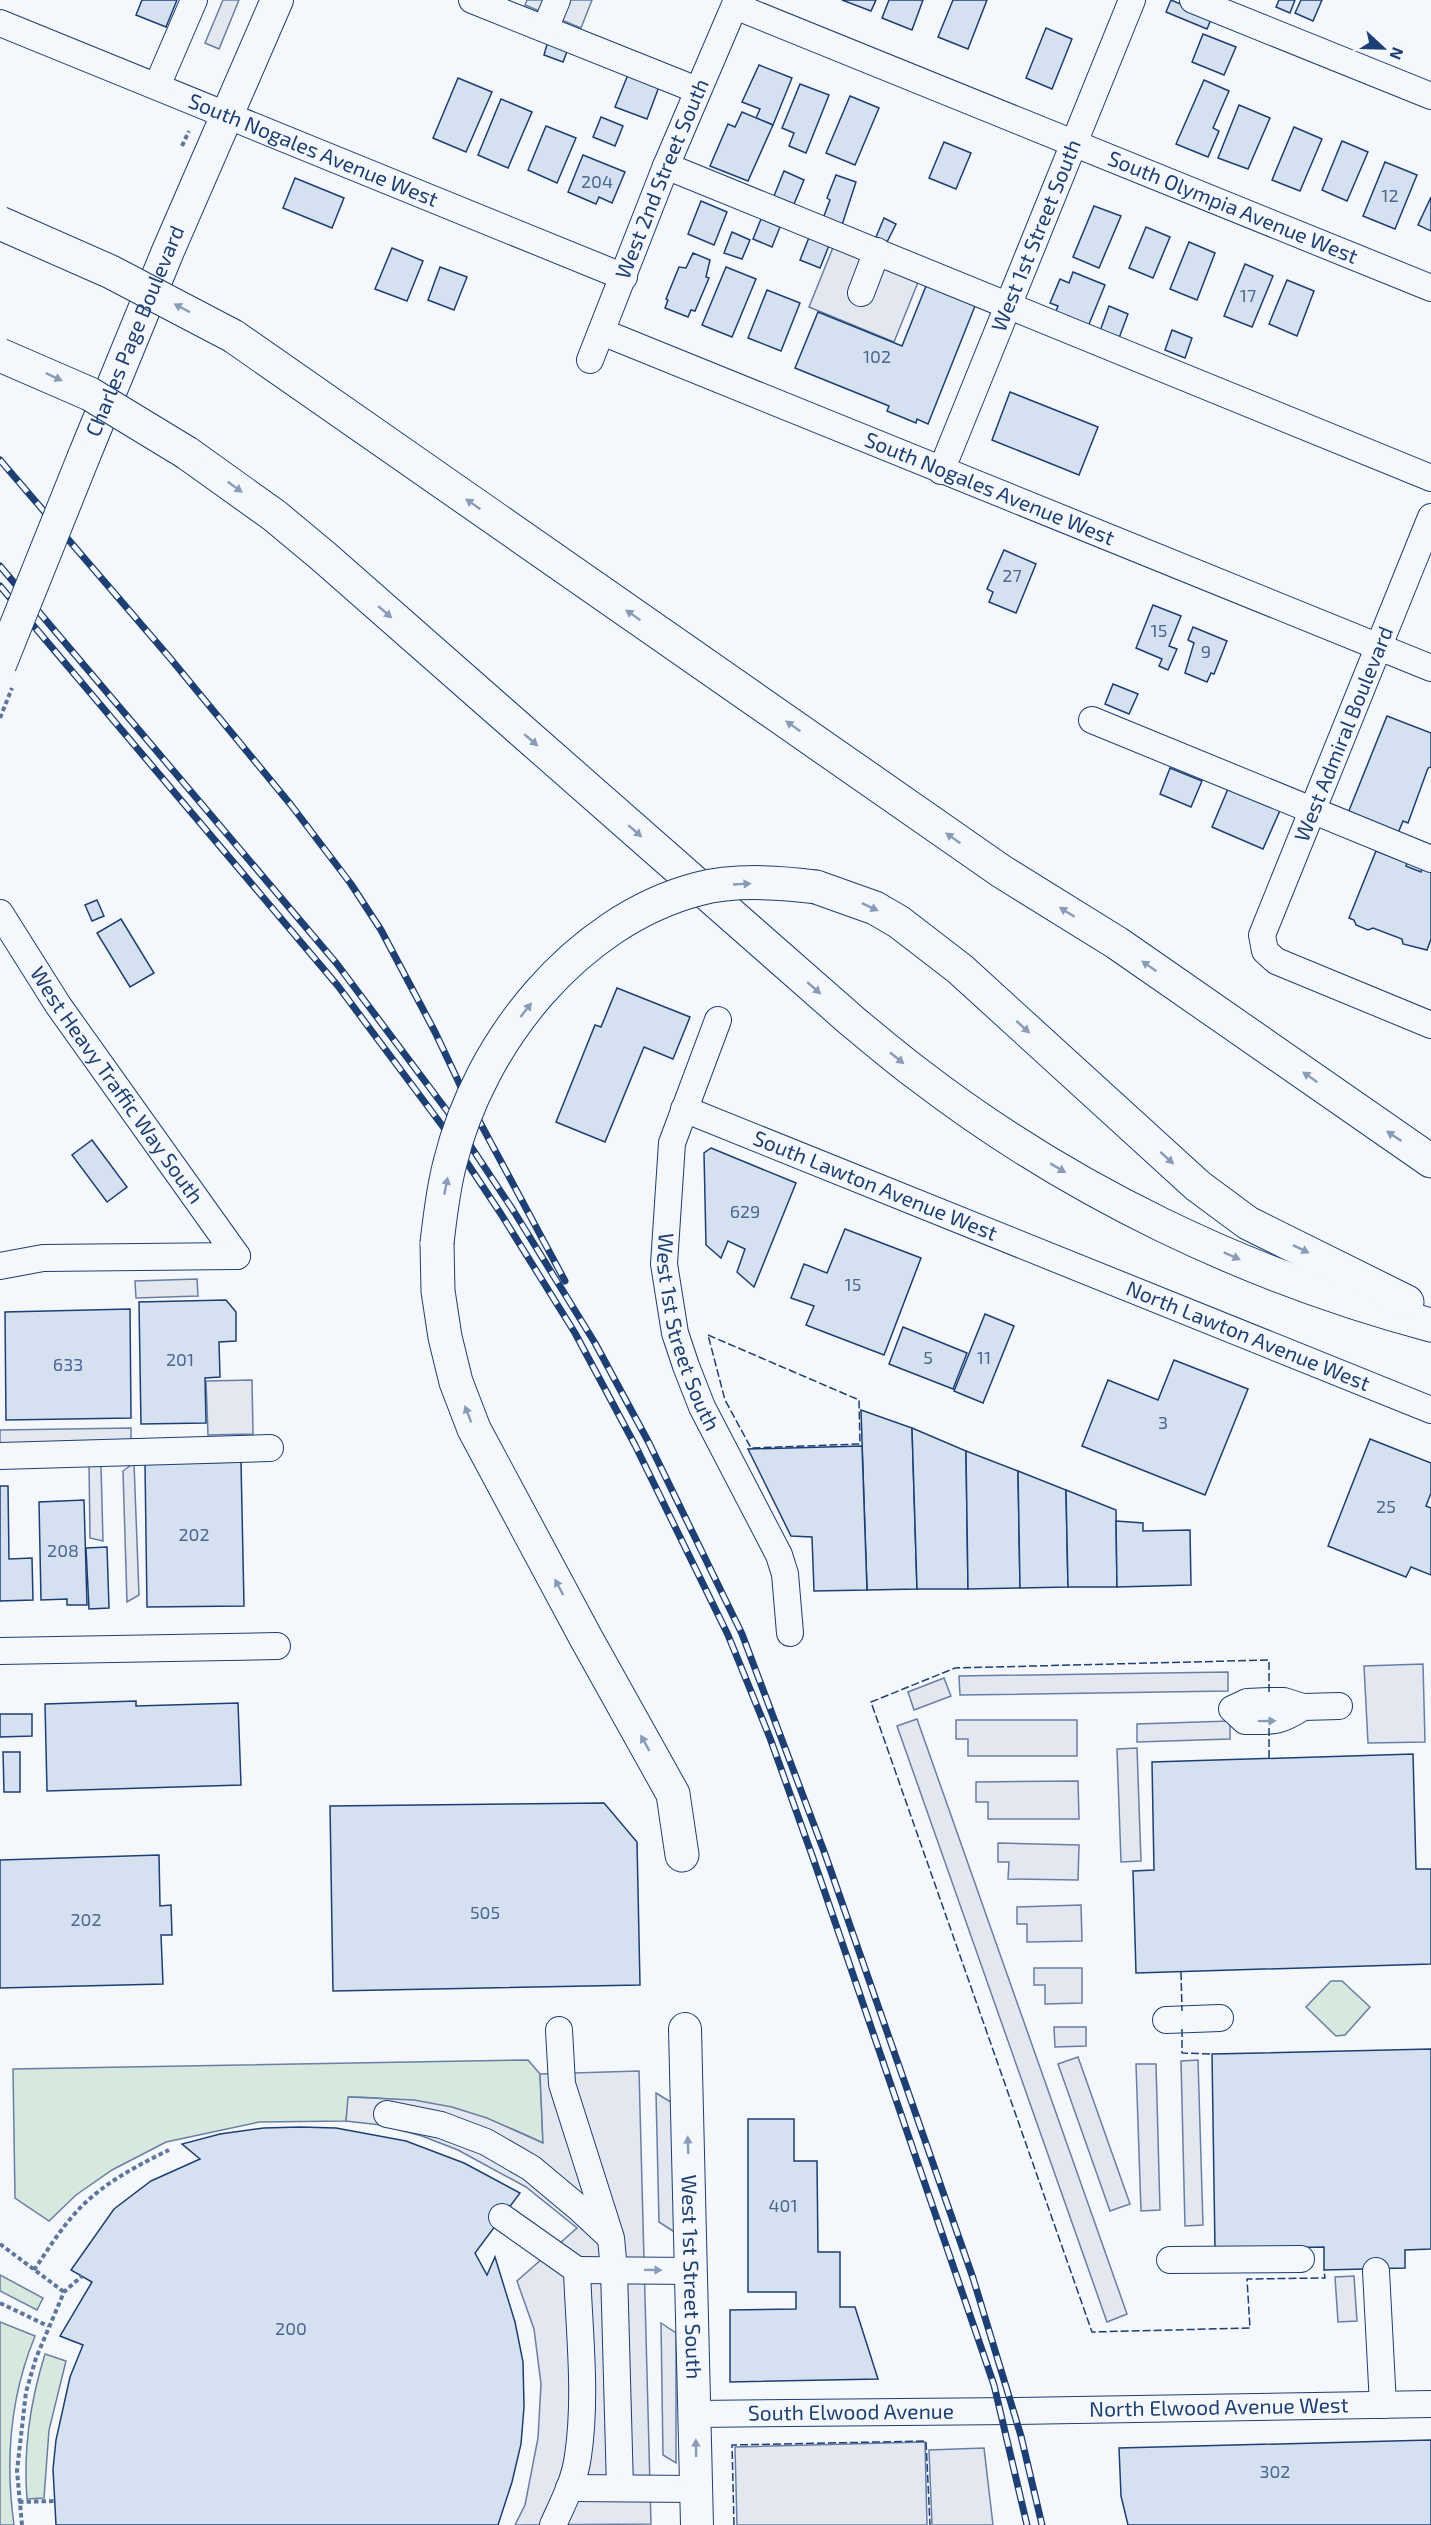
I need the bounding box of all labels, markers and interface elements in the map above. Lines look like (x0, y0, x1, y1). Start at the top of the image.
north arrow (1353, 18, 1413, 78)
text: N (1386, 45, 1408, 63)
street label: West 2nd Street South (609, 74, 713, 282)
street label: South Nogales Avenue West (185, 87, 442, 211)
street label: West 1st Street South (985, 135, 1085, 335)
street label: South Olympia Avenue West (1105, 144, 1362, 268)
house number: 204 (581, 170, 613, 192)
house number: 12 (1381, 184, 1399, 206)
street label: Charles Page Boulevard (79, 221, 189, 440)
house number: 17 (1240, 284, 1256, 306)
one-way arrow (173, 303, 190, 313)
house number: 102 (863, 345, 891, 367)
one-way arrow (45, 373, 63, 383)
street label: South Nogales Avenue West (861, 426, 1118, 549)
one-way arrow (227, 481, 243, 493)
one-way arrow (465, 498, 481, 510)
house number: 27 (1002, 564, 1022, 586)
one-way arrow (377, 605, 392, 619)
one-way arrow (625, 609, 641, 621)
house number: 15 (1151, 619, 1167, 641)
street label: West Admiral Boulevard (1288, 622, 1397, 845)
house number: 9 (1201, 640, 1211, 662)
one-way arrow (785, 720, 801, 732)
one-way arrow (523, 734, 539, 747)
one-way arrow (627, 824, 642, 837)
one-way arrow (945, 832, 961, 844)
one-way arrow (732, 879, 751, 888)
one-way arrow (862, 902, 879, 911)
one-way arrow (1059, 907, 1075, 918)
one-way arrow (1142, 960, 1158, 972)
street label: West Heavy Traffic Way South (26, 961, 209, 1208)
one-way arrow (807, 981, 822, 995)
one-way arrow (520, 1003, 532, 1018)
one-way arrow (1015, 1020, 1030, 1033)
one-way arrow (889, 1051, 905, 1064)
one-way arrow (1302, 1071, 1318, 1083)
street label: South Lawton Avenue West (750, 1124, 1001, 1245)
one-way arrow (1387, 1130, 1403, 1142)
one-way arrow (1159, 1151, 1174, 1164)
one-way arrow (1050, 1163, 1066, 1174)
one-way arrow (442, 1176, 451, 1195)
house number: 629 (730, 1200, 760, 1222)
street label: West 1st Street South (653, 1232, 726, 1434)
one-way arrow (1292, 1245, 1309, 1254)
one-way arrow (1223, 1252, 1240, 1261)
house number: 15 (845, 1273, 861, 1295)
street label: North Lawton Avenue West (1123, 1275, 1374, 1395)
house number: 5 (923, 1346, 933, 1368)
house number: 11 (977, 1346, 991, 1368)
house number: 201 (166, 1348, 194, 1370)
house number: 633 (53, 1353, 83, 1375)
one-way arrow (463, 1405, 473, 1423)
house number: 3 (1158, 1411, 1168, 1433)
house number: 25 (1376, 1495, 1396, 1517)
house number: 202 (178, 1523, 210, 1545)
house number: 208 (47, 1539, 79, 1561)
one-way arrow (554, 1578, 564, 1595)
one-way arrow (1258, 1716, 1277, 1726)
one-way arrow (640, 1734, 650, 1751)
house number: 505 (470, 1901, 500, 1923)
house number: 202 (70, 1908, 102, 1930)
one-way arrow (684, 2136, 693, 2155)
street label: West 1st Street South (678, 2174, 707, 2380)
house number: 401 (768, 2194, 798, 2216)
one-way arrow (644, 2265, 663, 2275)
house number: 200 (275, 2317, 307, 2339)
street label: North Elwood Avenue West (1089, 2391, 1349, 2421)
street label: South Elwood Avenue (748, 2398, 954, 2425)
one-way arrow (691, 2439, 700, 2458)
house number: 302 (1260, 2460, 1290, 2482)

